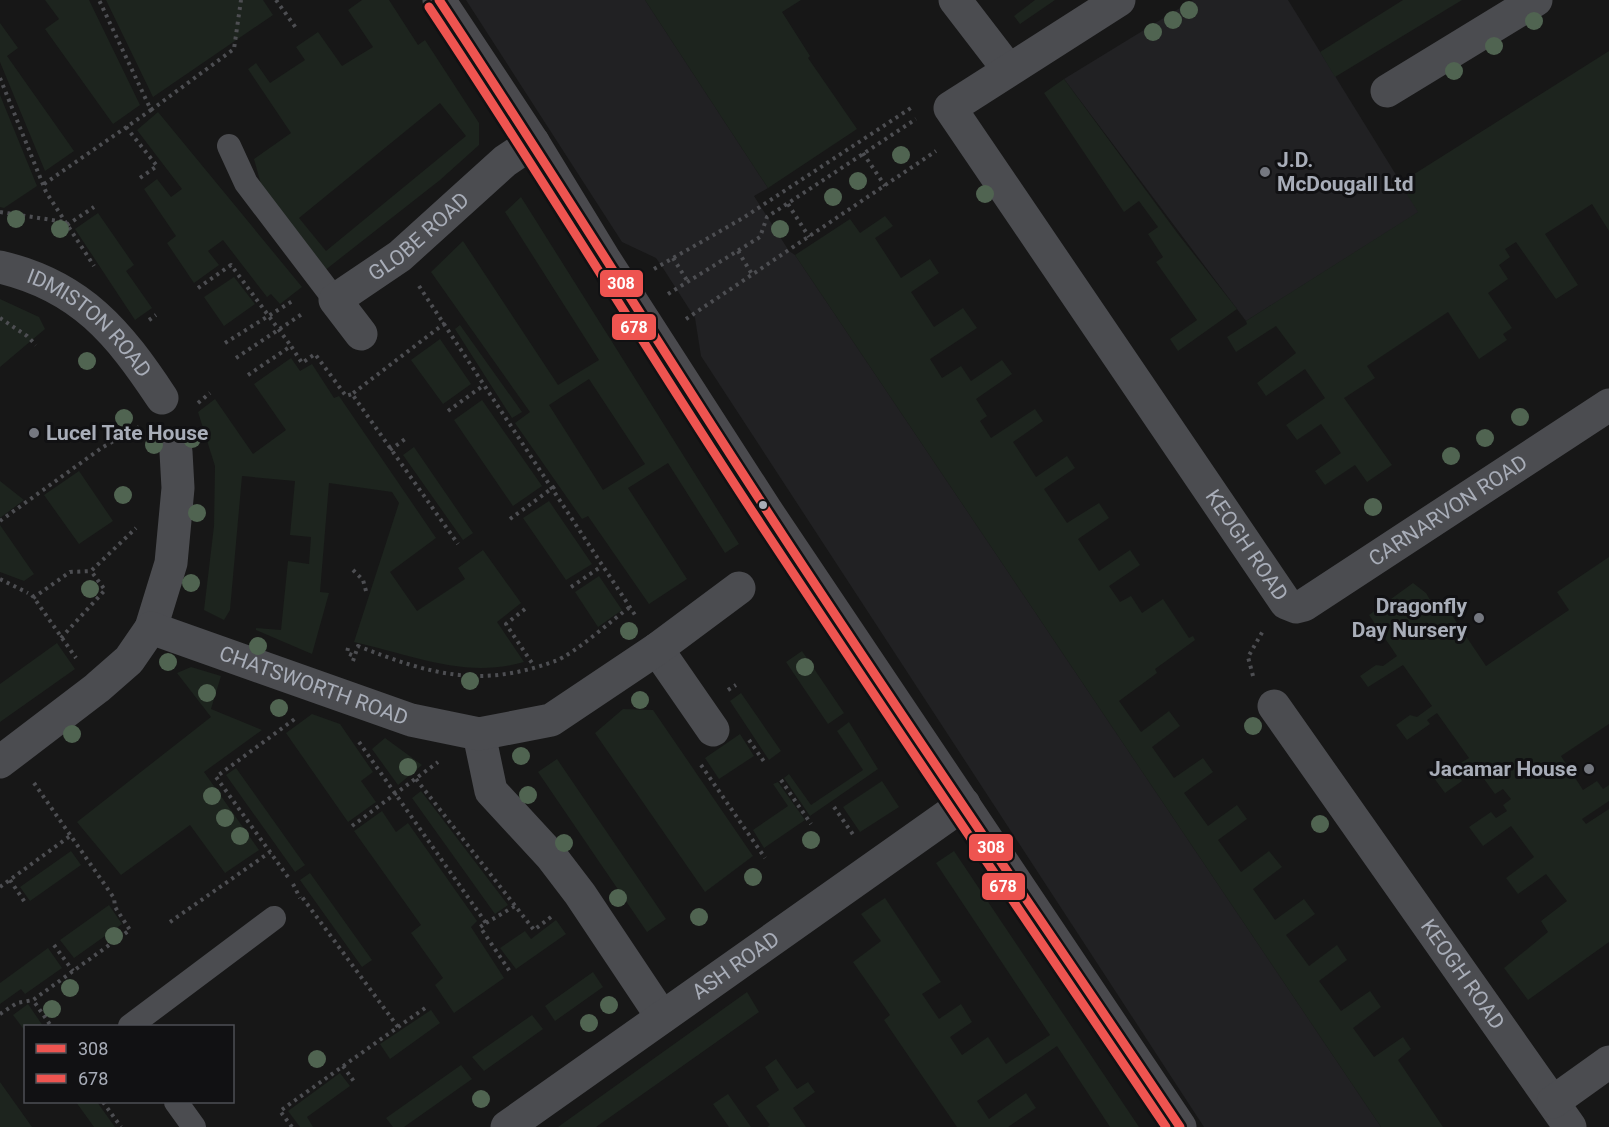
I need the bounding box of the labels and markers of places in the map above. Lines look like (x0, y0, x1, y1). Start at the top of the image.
place label: J.D. McDougall Ltd (1277, 148, 1413, 196)
marker: J.D. McDougall Ltd (1258, 165, 1272, 179)
place label: Lucel Tate House (46, 421, 208, 445)
marker: Lucel Tate House (27, 426, 41, 440)
unlabelled marker (757, 499, 769, 511)
place label: Dragonfly Day Nursery (1352, 594, 1467, 642)
marker: Dragonfly Day Nursery (1472, 611, 1486, 625)
place label: Jacamar House (1429, 757, 1577, 781)
marker: Jacamar House (1582, 762, 1596, 776)

